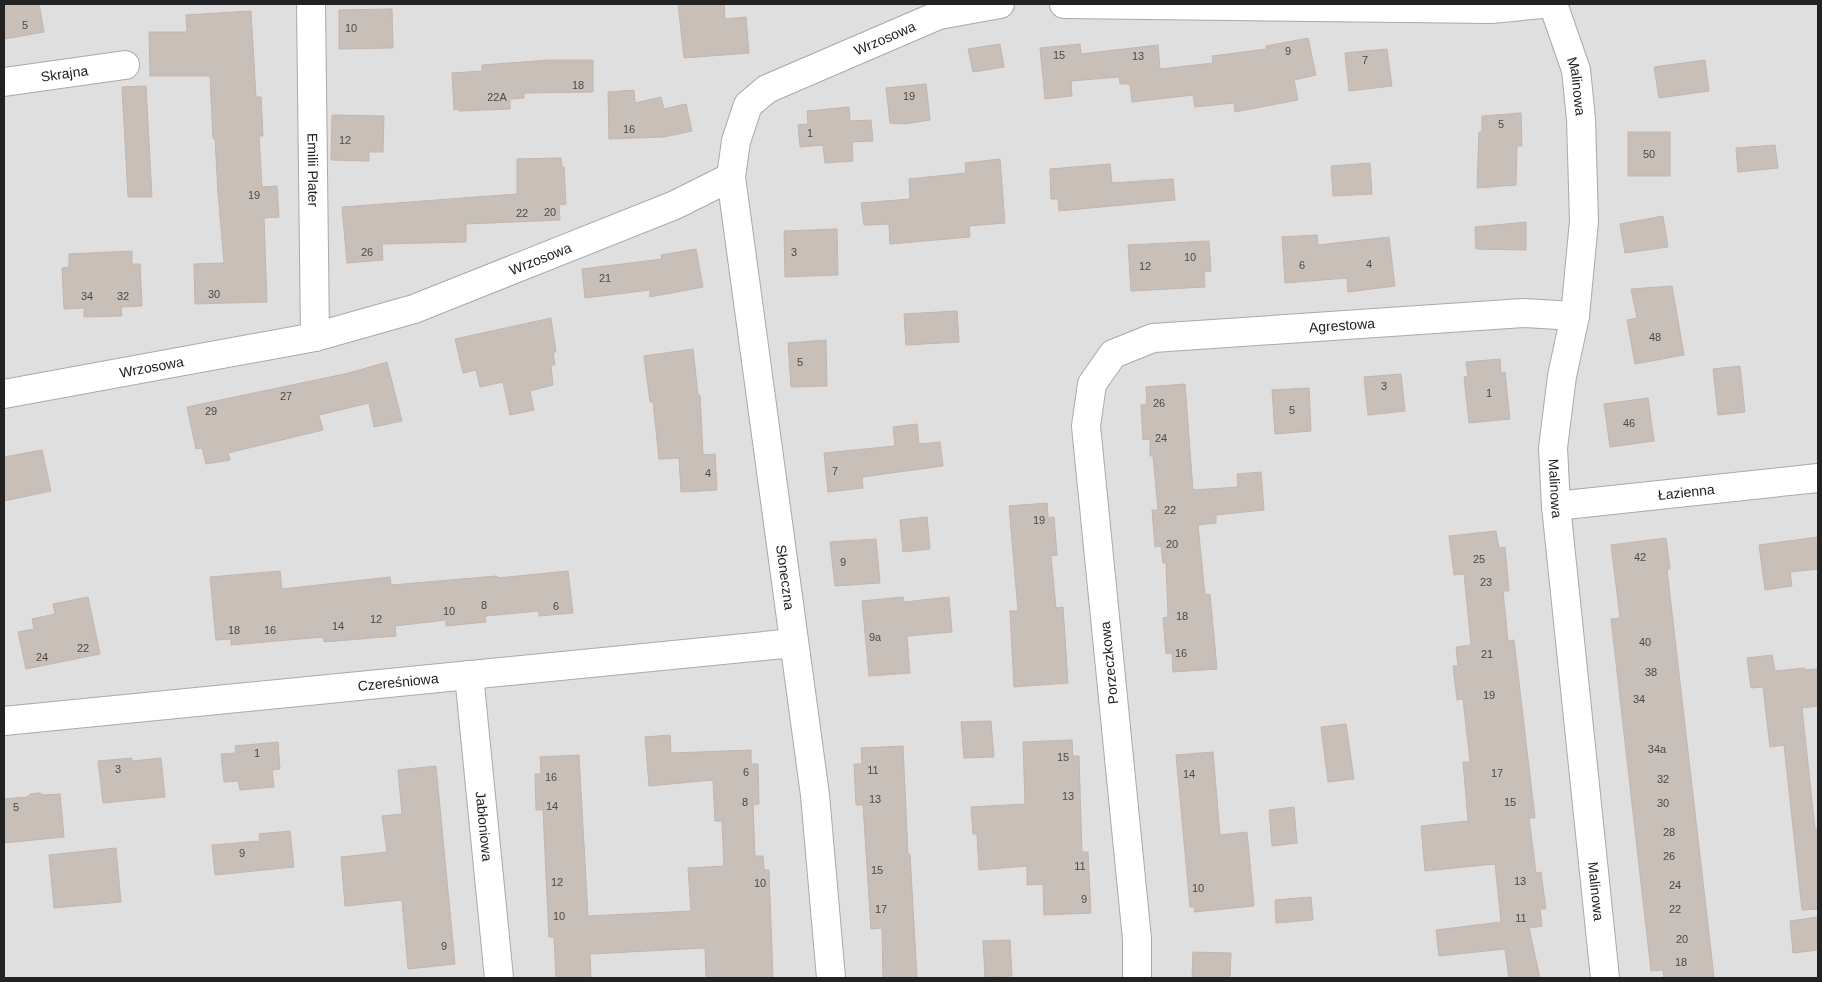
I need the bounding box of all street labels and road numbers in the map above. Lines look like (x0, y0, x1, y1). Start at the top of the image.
street label: Wrzosowa (852, 18, 918, 59)
street label: Malinowa (1564, 55, 1589, 117)
street label: Skrajna (40, 62, 89, 85)
street label: Emilii Plater (305, 133, 321, 207)
street label: Wrzosowa (507, 239, 574, 278)
street label: Agrestowa (1308, 315, 1376, 335)
street label: Wrzosowa (118, 353, 185, 381)
street label: Malinowa (1546, 458, 1565, 519)
street label: Łazienna (1657, 481, 1716, 503)
street label: Słoneczna (773, 544, 798, 611)
street label: Porzeczkowa (1097, 621, 1121, 705)
street label: Czereśniowa (357, 670, 439, 694)
street label: Jabłoniowa (473, 791, 495, 862)
street label: Malinowa (1585, 861, 1607, 922)

